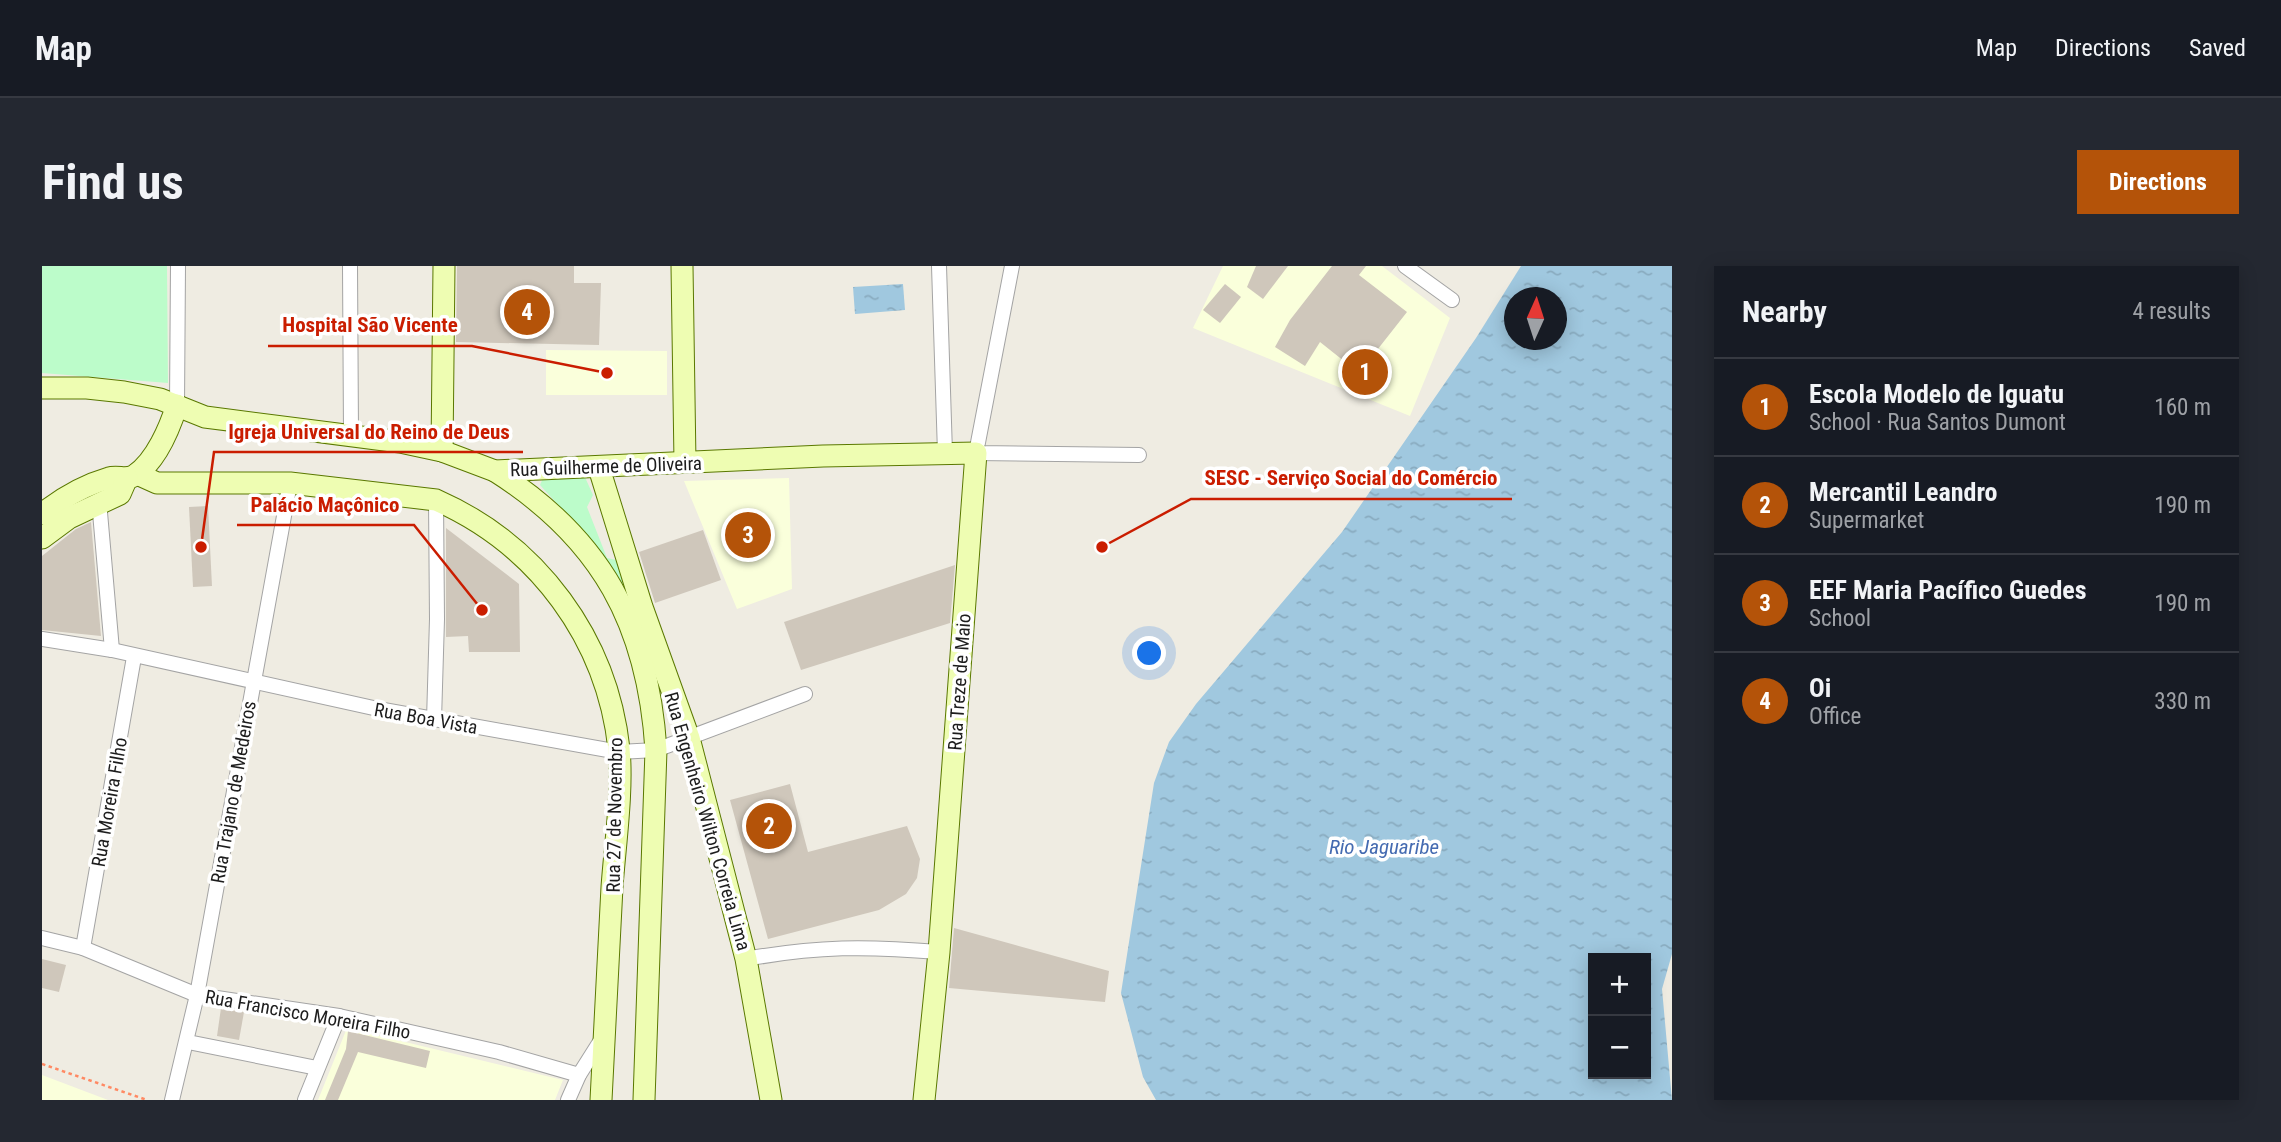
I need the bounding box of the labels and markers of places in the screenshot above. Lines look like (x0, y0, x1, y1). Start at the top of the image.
pin: 4 (504, 286, 550, 338)
callout: Hospital São Vicente (268, 304, 472, 346)
pin: 1 (1342, 346, 1388, 398)
callout: Igreja Universal do Reino de Deus (214, 410, 523, 452)
callout: SESC - Serviço Social do Comércio (1191, 457, 1512, 499)
callout: Palácio Maçônico (237, 483, 414, 525)
pin: 3 (725, 509, 771, 561)
pin: 2 (746, 800, 792, 852)

